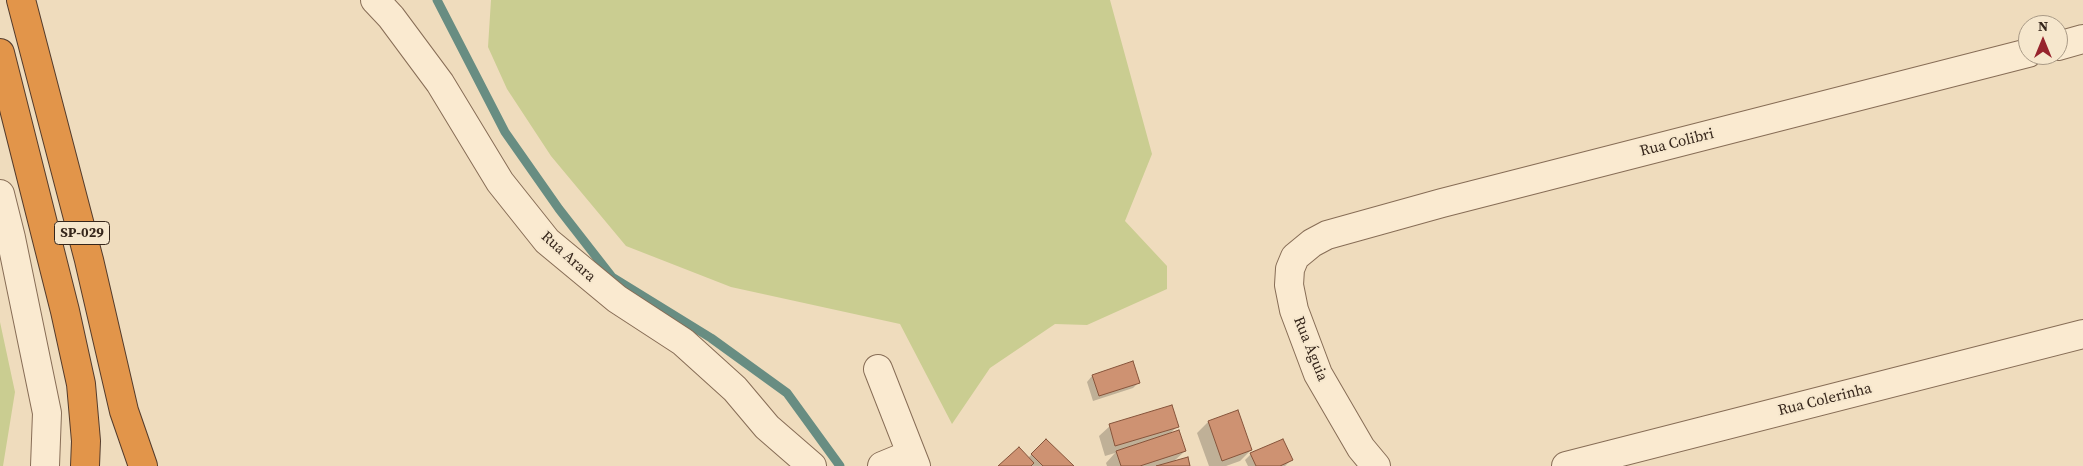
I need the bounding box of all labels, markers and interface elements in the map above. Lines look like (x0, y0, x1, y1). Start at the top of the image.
north arrow (2018, 15, 2068, 65)
text: N (2038, 16, 2048, 36)
street label: Rua Colibri (1638, 125, 1716, 161)
road number: SP-029 (54, 222, 110, 244)
street label: Rua Arara (537, 228, 599, 286)
street label: Rua Águia (1289, 314, 1331, 384)
street label: Rua Colerinha (1776, 380, 1874, 420)

